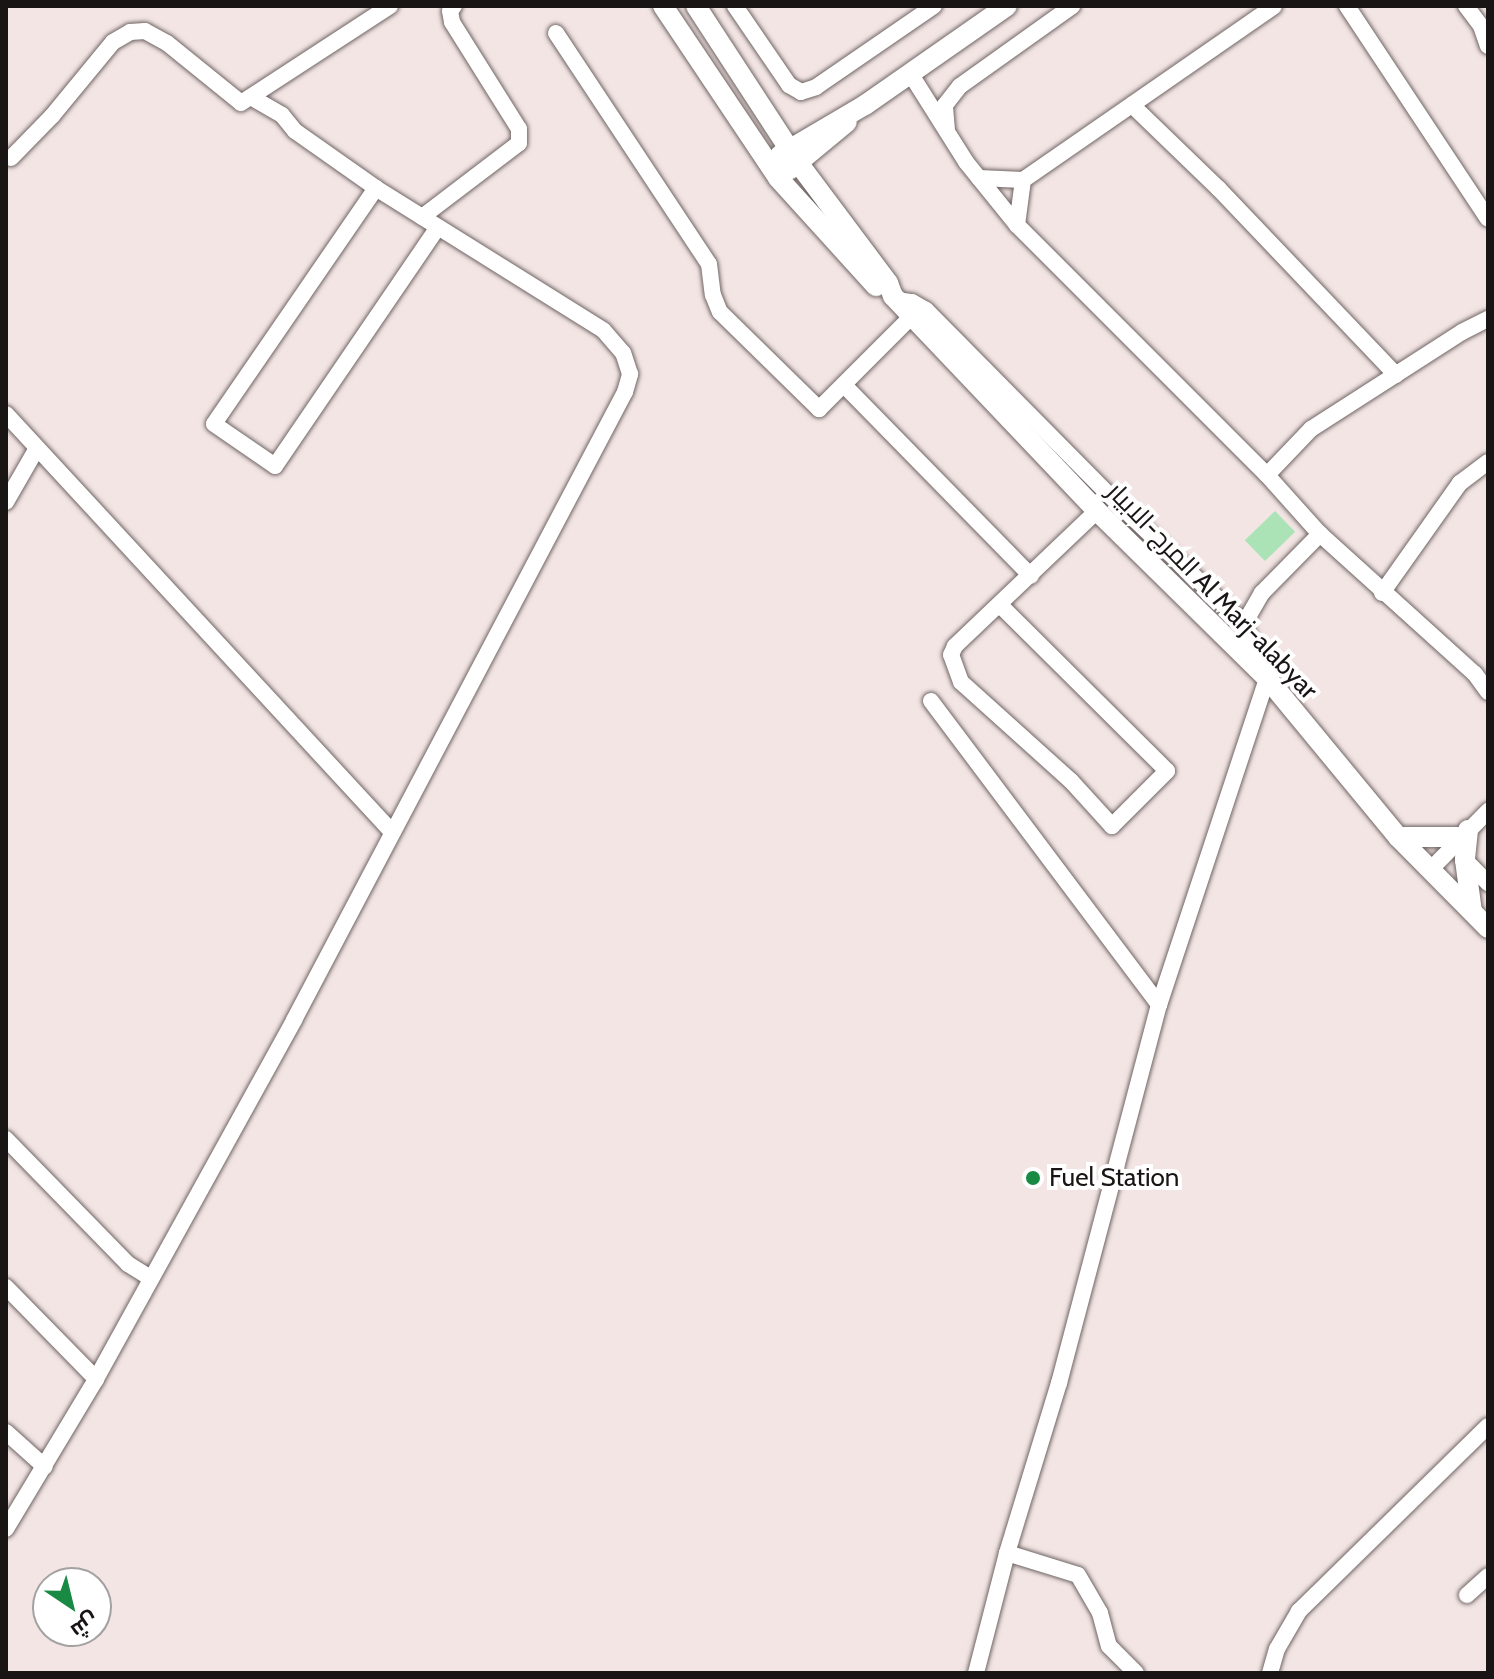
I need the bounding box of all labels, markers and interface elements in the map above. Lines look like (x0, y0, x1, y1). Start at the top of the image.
street label: المرج-الابيار Al Marj-alabyar (1100, 476, 1324, 706)
place label: Fuel Station (1049, 1162, 1179, 1194)
marker: Fuel Station (1024, 1169, 1042, 1187)
north arrow (32, 1567, 112, 1647)
text: ش (66, 1606, 104, 1645)

